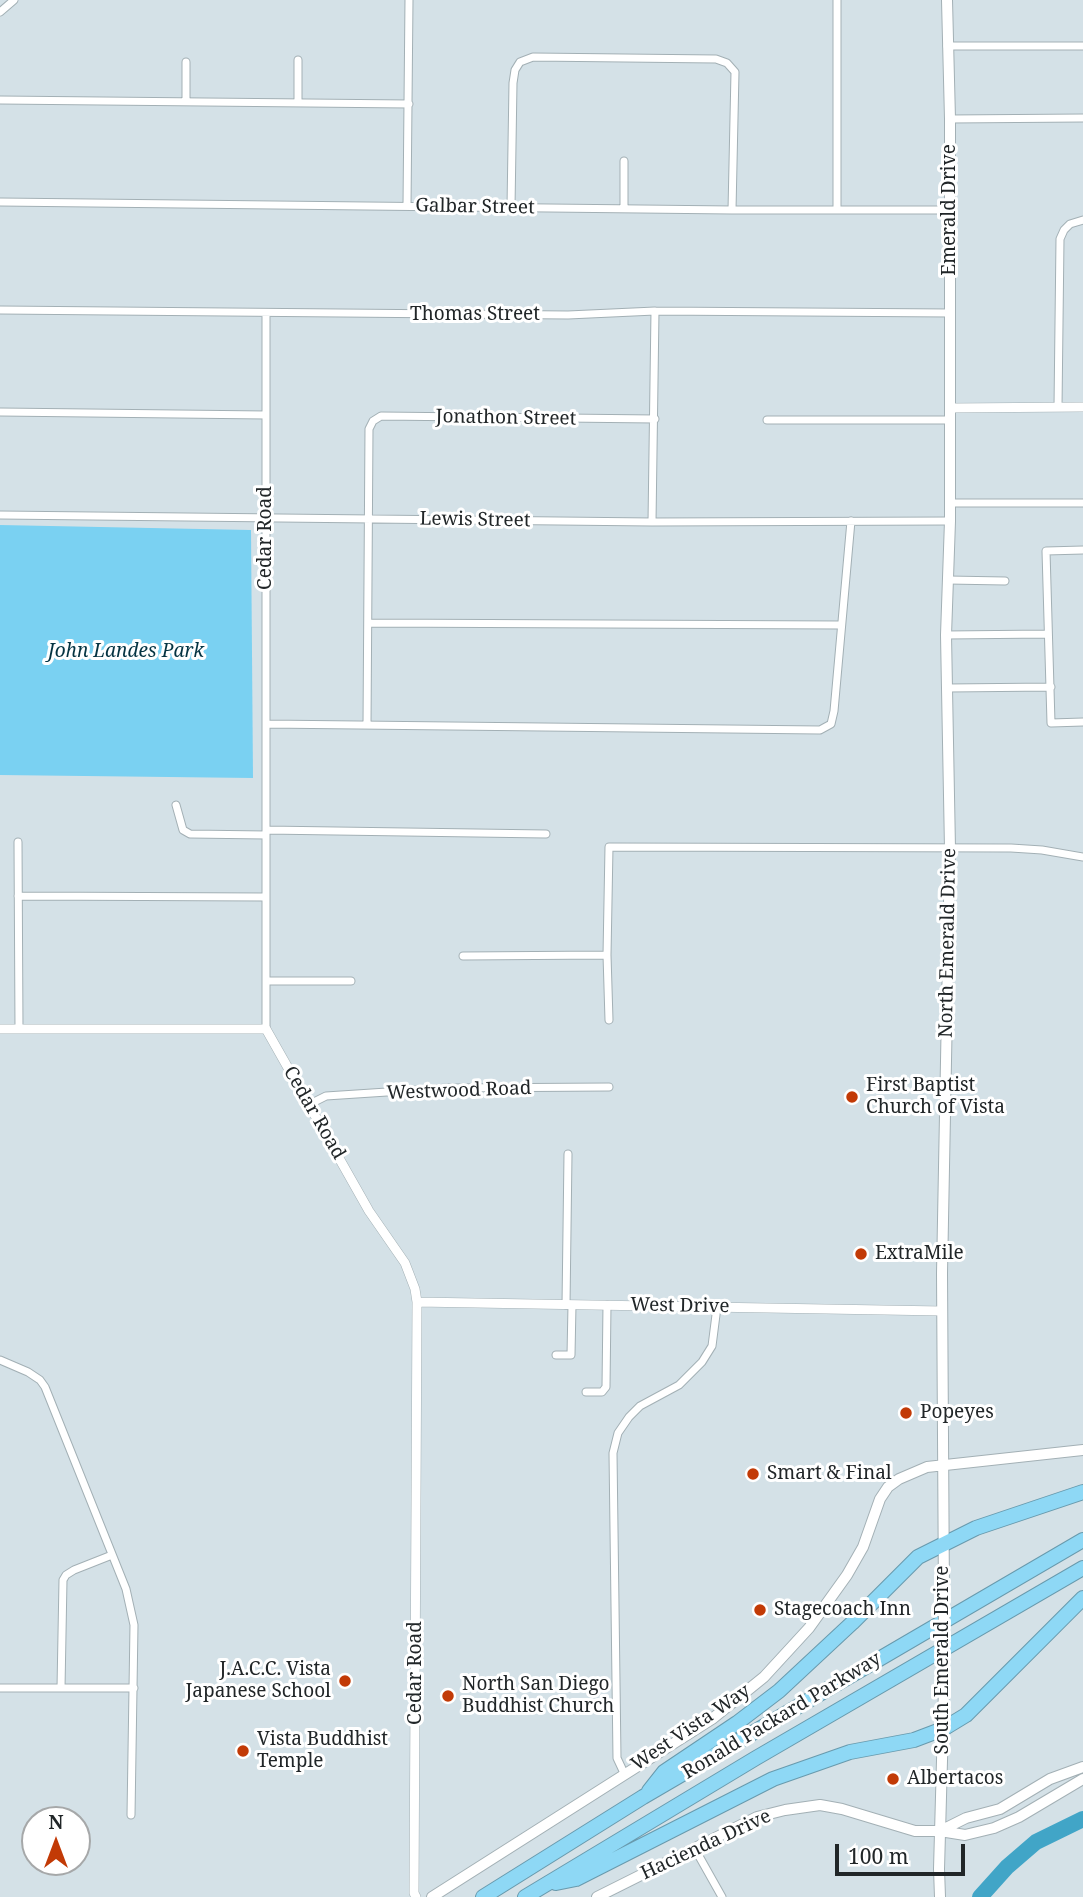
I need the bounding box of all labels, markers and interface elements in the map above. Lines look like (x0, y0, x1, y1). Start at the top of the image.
street label: Emerald Drive (939, 144, 961, 276)
street label: Galbar Street (415, 195, 535, 219)
street label: Thomas Street (410, 304, 540, 326)
street label: Jonathon Street (436, 405, 576, 431)
street label: Cedar Road (255, 486, 277, 590)
street label: Lewis Street (419, 508, 531, 532)
park label: John Landes Park (48, 641, 204, 663)
street label: North Emerald Drive (935, 848, 961, 1038)
street label: Cedar Road (278, 1062, 350, 1164)
place label: First Baptist Church of Vista (866, 1075, 1005, 1119)
street label: Westwood Road (386, 1077, 532, 1105)
marker: First Baptist Church of Vista (844, 1089, 860, 1105)
place label: ExtraMile (875, 1243, 964, 1265)
marker: ExtraMile (853, 1246, 869, 1262)
street label: West Drive (630, 1294, 730, 1318)
place label: Popeyes (920, 1402, 994, 1424)
marker: Popeyes (898, 1405, 914, 1421)
place label: Smart & Final (767, 1463, 892, 1485)
marker: Smart & Final (745, 1466, 761, 1482)
street label: South Emerald Drive (932, 1566, 954, 1754)
place label: Stagecoach Inn (774, 1599, 911, 1621)
marker: Stagecoach Inn (752, 1602, 768, 1618)
street label: Cedar Road (405, 1621, 427, 1725)
street label: Ronald Packard Parkway (679, 1648, 885, 1784)
place label: J.A.C.C. Vista Japanese School (185, 1659, 331, 1703)
marker: J.A.C.C. Vista Japanese School (337, 1673, 353, 1689)
place label: North San Diego Buddhist Church (462, 1674, 614, 1718)
street label: West Vista Way (627, 1680, 755, 1776)
marker: North San Diego Buddhist Church (440, 1688, 456, 1704)
place label: Vista Buddhist Temple (257, 1729, 388, 1773)
marker: Vista Buddhist Temple (235, 1743, 251, 1759)
place label: Albertacos (907, 1768, 1003, 1790)
marker: Albertacos (885, 1771, 901, 1787)
street label: Hacienda Drive (637, 1805, 775, 1885)
north arrow (21, 1806, 91, 1876)
text: N (49, 1809, 63, 1835)
scale bar (838, 1830, 968, 1874)
text: 100 m (848, 1842, 909, 1870)

